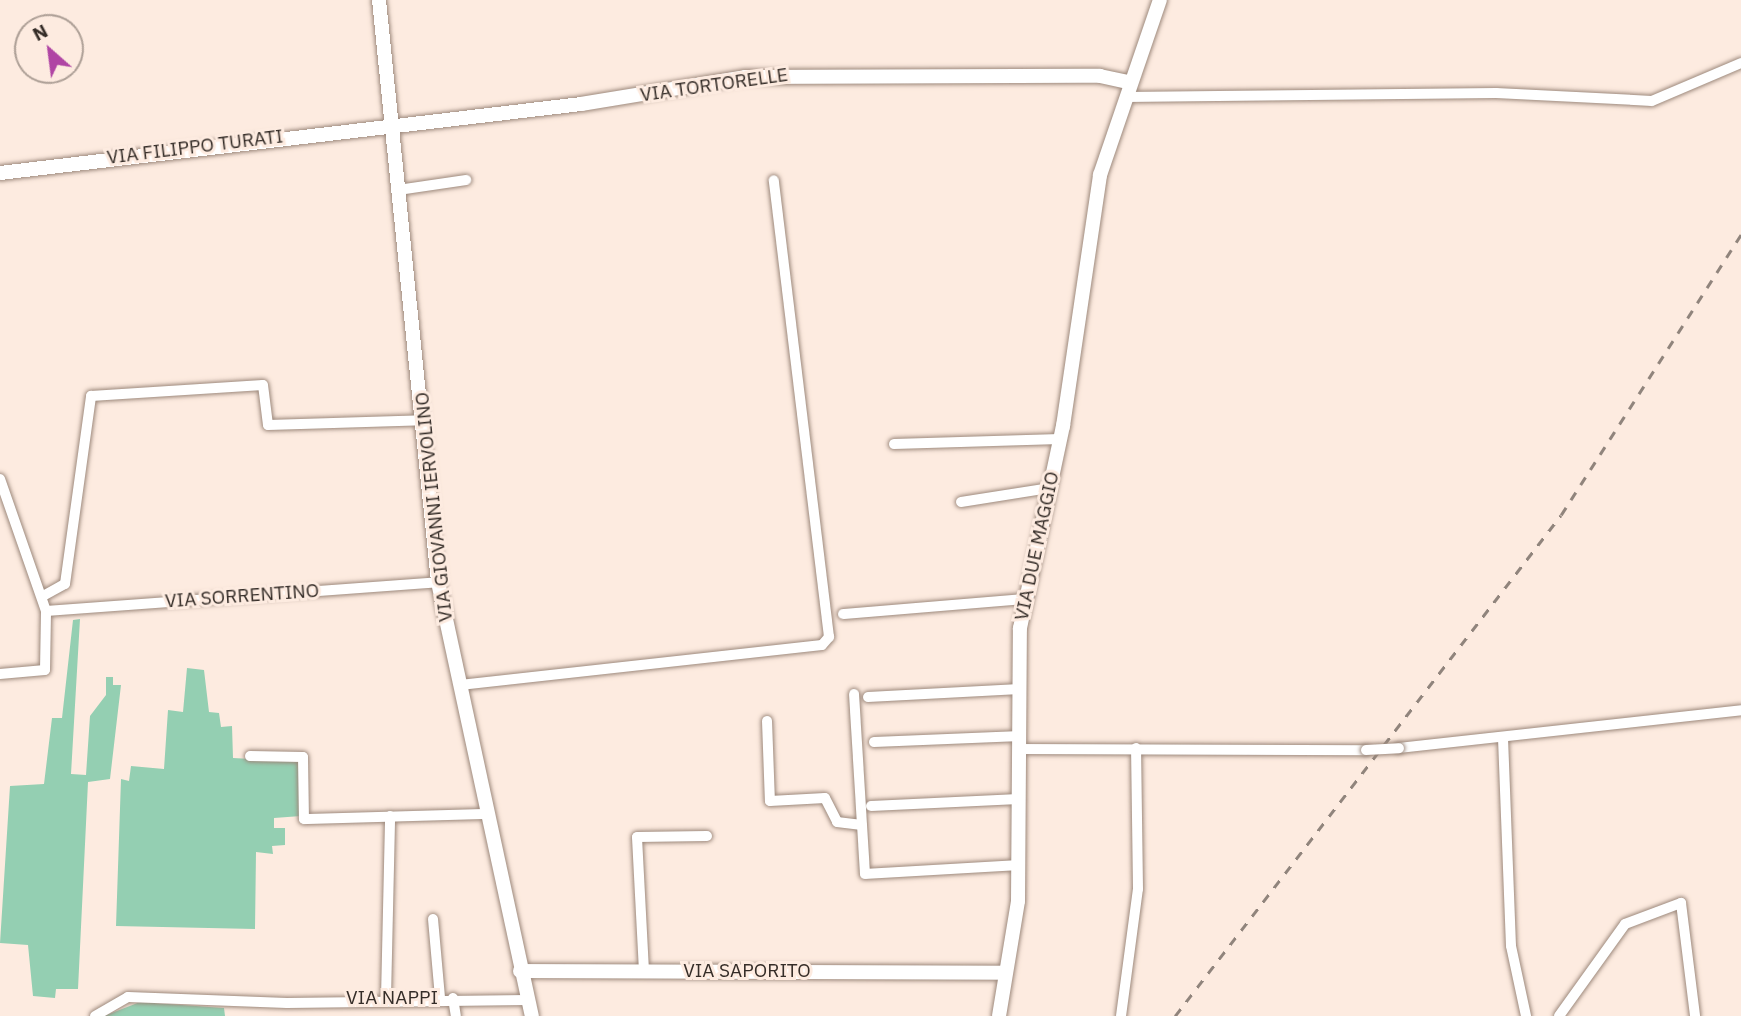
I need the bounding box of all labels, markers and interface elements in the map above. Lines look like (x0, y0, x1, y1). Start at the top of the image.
north arrow (14, 14, 84, 84)
text: N (28, 18, 52, 46)
street label: VIA TORTORELLE (639, 63, 789, 107)
street label: VIA FILIPPO TURATI (106, 125, 284, 169)
street label: VIA GIOVANNI IERVOLINO (411, 391, 457, 623)
street label: VIA DUE MAGGIO (1010, 469, 1064, 623)
street label: VIA SORRENTINO (164, 579, 320, 613)
street label: VIA SAPORITO (683, 960, 811, 982)
street label: VIA NAPPI (346, 987, 438, 1009)

